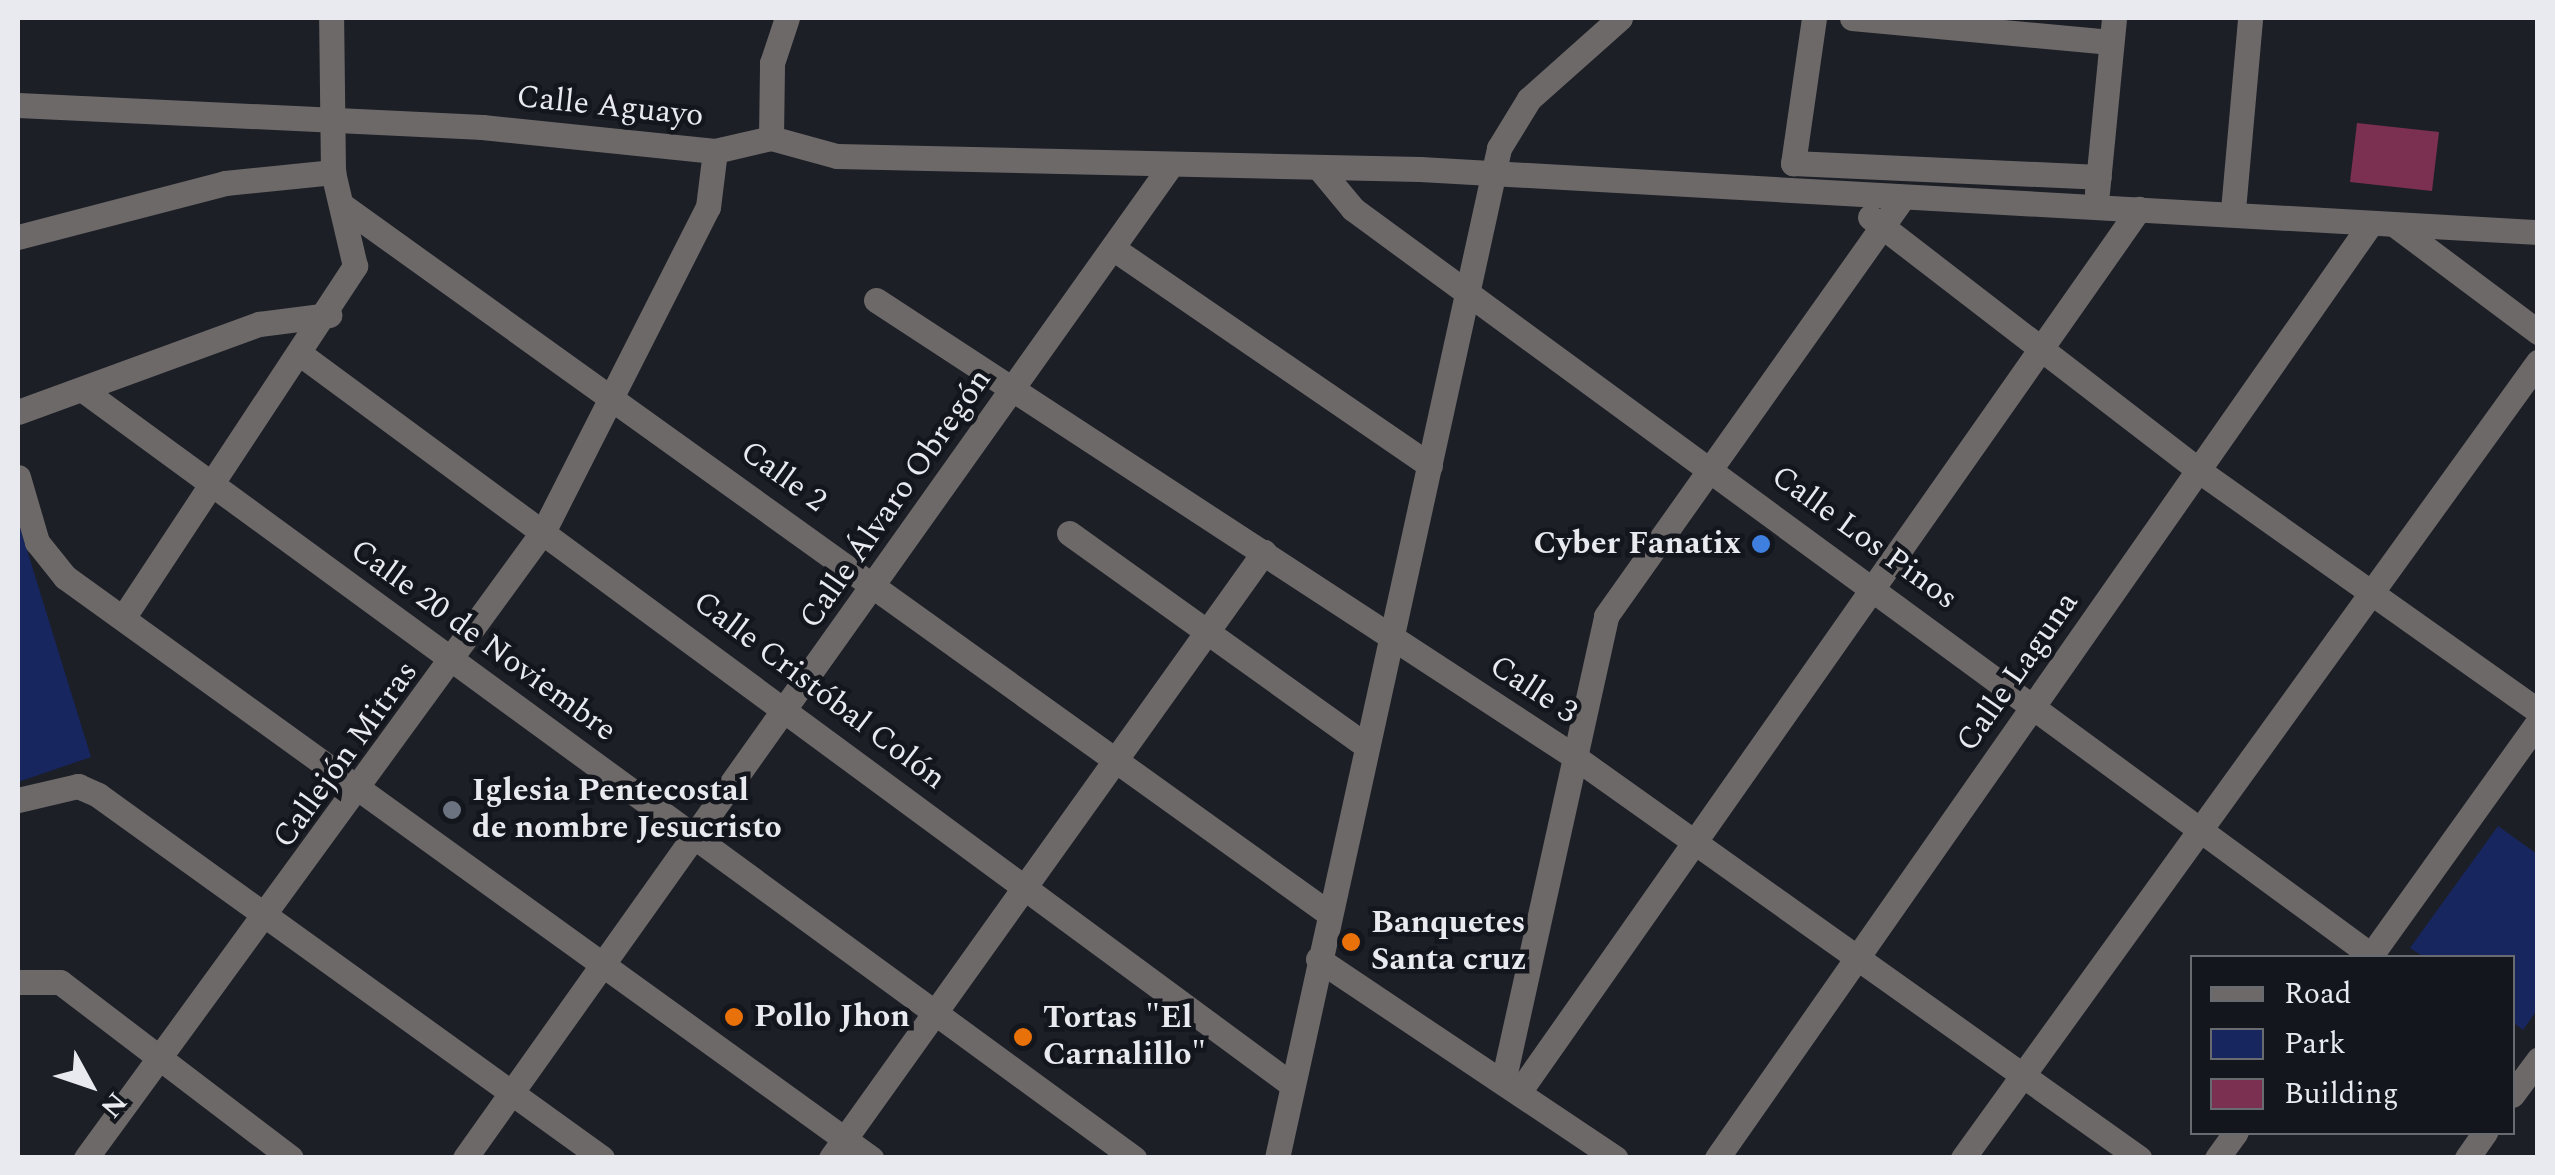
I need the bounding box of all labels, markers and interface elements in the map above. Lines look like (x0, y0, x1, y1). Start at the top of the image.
street label: Calle Aguayo (515, 78, 705, 136)
street label: Calle Álvaro Obregón (792, 362, 1000, 636)
street label: Calle 2 (732, 433, 834, 521)
street label: Calle Los Pinos (1764, 458, 1964, 618)
place label: Cyber Fanatix (1533, 525, 1741, 563)
street label: Calle 20 de Noviembre (343, 532, 623, 750)
marker: Cyber Fanatix (1750, 533, 1772, 555)
street label: Calle Cristóbal Colón (685, 584, 953, 798)
street label: Calle Laguna (1949, 585, 2087, 759)
street label: Calle 3 (1482, 647, 1584, 733)
street label: Callejón Mitras (265, 654, 427, 856)
place label: Iglesia Pentecostal de nombre Jesucristo (472, 773, 782, 848)
marker: Iglesia Pentecostal de nombre Jesucristo (441, 799, 463, 821)
place label: Banquetes Santa cruz (1371, 905, 1527, 980)
marker: Banquetes Santa cruz (1340, 931, 1362, 953)
legend (2190, 955, 2515, 1135)
text: Road (2284, 971, 2352, 1017)
place label: Pollo Jhon (754, 998, 910, 1036)
place label: Tortas "El Carnalillo" (1043, 1000, 1206, 1075)
marker: Pollo Jhon (723, 1006, 745, 1028)
text: Park (2284, 1021, 2346, 1067)
marker: Tortas "El Carnalillo" (1012, 1026, 1034, 1048)
north arrow (40, 1035, 140, 1135)
text: Building (2284, 1071, 2399, 1117)
text: N (90, 1082, 137, 1127)

